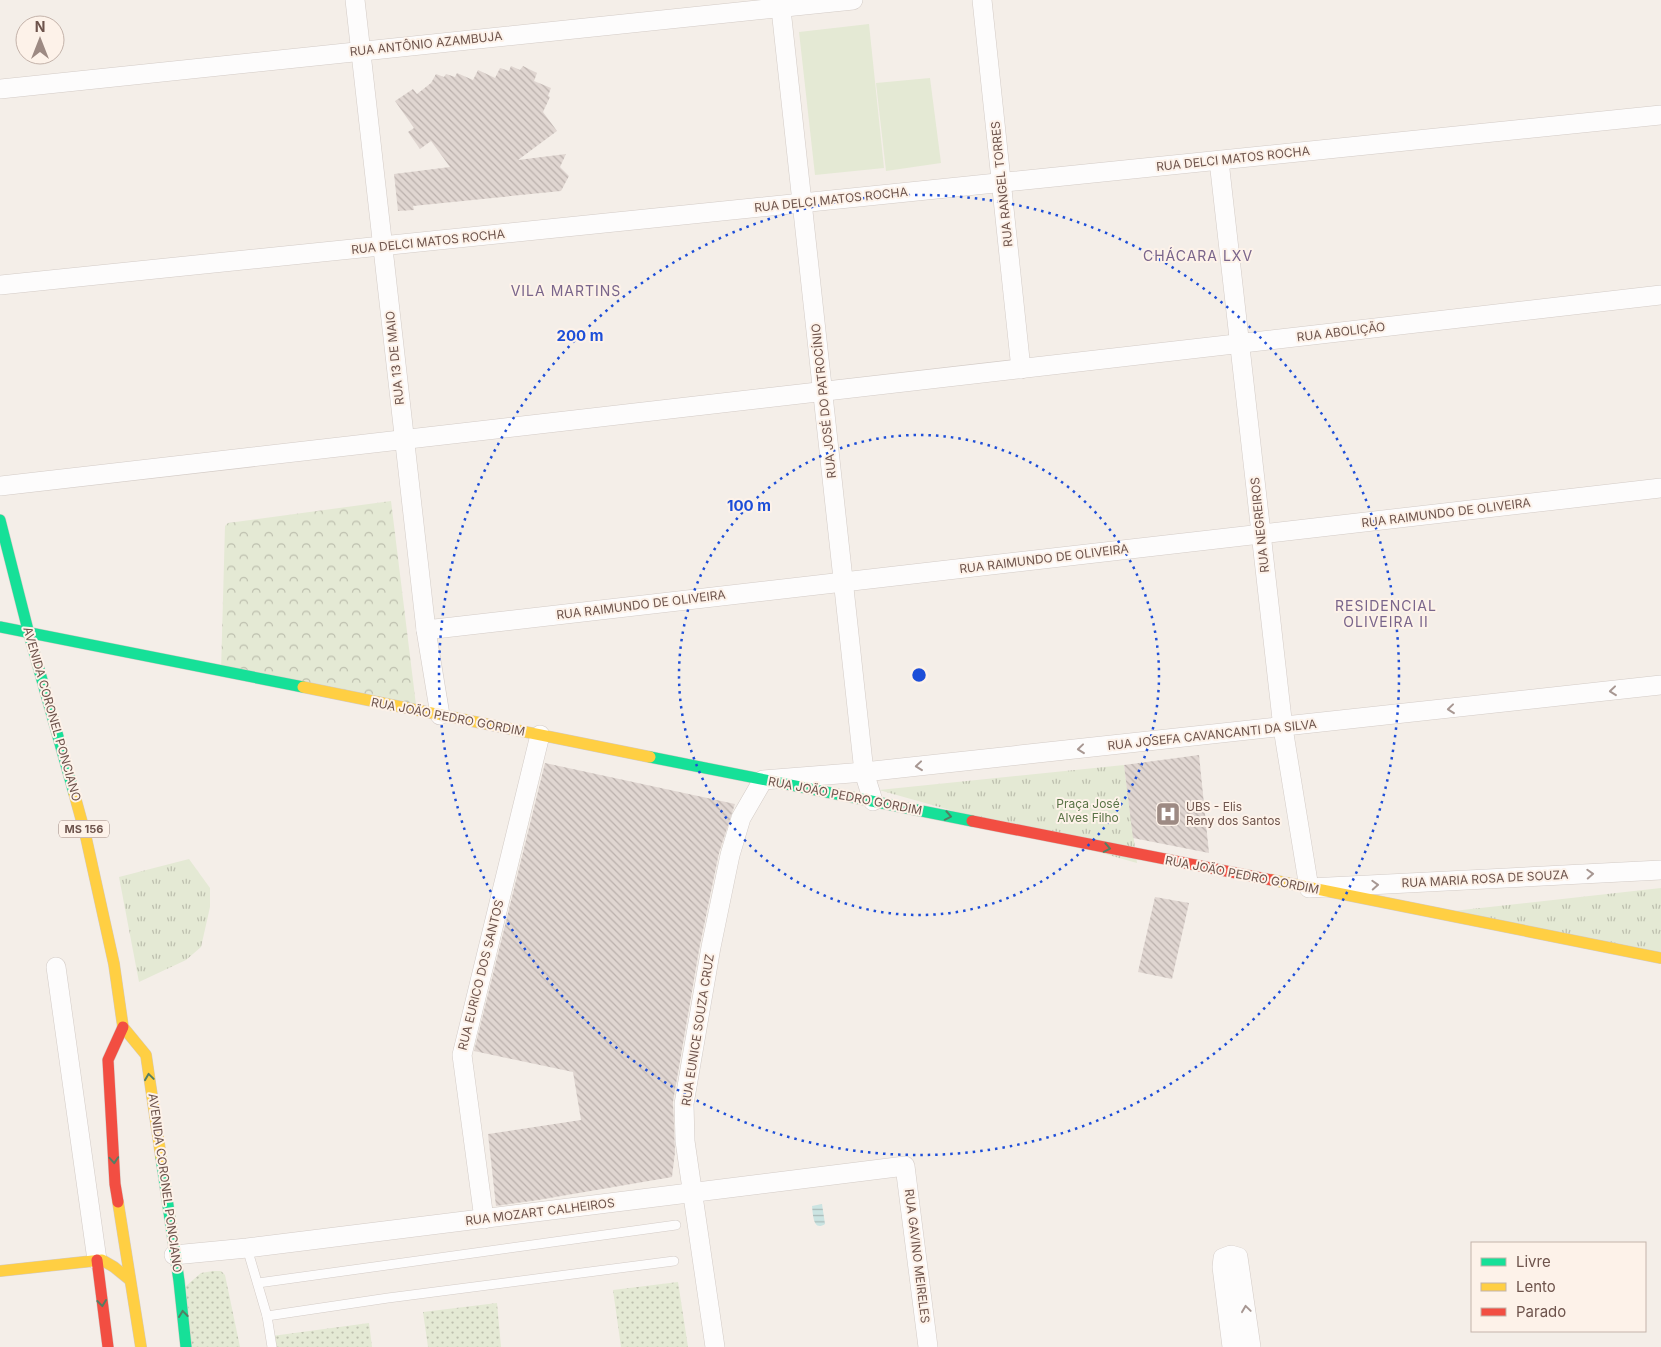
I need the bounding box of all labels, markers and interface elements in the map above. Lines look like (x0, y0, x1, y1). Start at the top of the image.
north arrow (15, 15, 65, 65)
text: N (35, 18, 45, 35)
street label: RUA ANTÔNIO AZAMBUJA (349, 28, 503, 59)
street label: RUA RANGEL TORRES (987, 120, 1016, 248)
street label: RUA DELCI MATOS ROCHA (1155, 143, 1310, 174)
street label: RUA DELCI MATOS ROCHA (753, 184, 908, 215)
street label: RUA DELCI MATOS ROCHA (350, 226, 505, 257)
district label: CHÁCARA LXV (1143, 247, 1253, 264)
district label: VILA MARTINS (511, 282, 621, 299)
street label: RUA 13 DE MAIO (382, 310, 407, 406)
street label: RUA ABOLIÇÃO (1296, 319, 1386, 344)
street label: RUA JOSÉ DO PATROCÍNIO (808, 323, 839, 479)
text: 200 m (557, 326, 603, 345)
street label: RUA NEGREIROS (1247, 476, 1272, 574)
street label: RUA RAIMUNDO DE OLIVEIRA (1360, 495, 1531, 530)
text: 100 m (727, 496, 771, 515)
street label: RUA RAIMUNDO DE OLIVEIRA (958, 541, 1129, 576)
street label: RUA RAIMUNDO DE OLIVEIRA (555, 587, 726, 622)
district label: RESIDENCIAL OLIVEIRA II (1335, 597, 1437, 630)
street label: AVENIDA CORONEL PONCIANO (20, 625, 85, 803)
centre of rings (910, 666, 928, 684)
one-way arrow (1608, 685, 1616, 696)
street label: RUA JOÃO PEDRO GORDIM (370, 694, 526, 739)
one-way arrow (1447, 703, 1455, 714)
street label: RUA JOSEFA CAVANCANTI DA SILVA (1107, 716, 1317, 753)
one-way arrow (1076, 743, 1084, 754)
one-way arrow (915, 760, 923, 771)
street label: RUA JOÃO PEDRO GORDIM (767, 773, 923, 818)
park label: Praça José Alves Filho (1056, 796, 1120, 825)
place label: UBS - Elis Reny dos Santos (1186, 799, 1281, 828)
hospital icon: UBS - Elis Reny dos Santos (1155, 801, 1181, 827)
one-way arrow (944, 811, 952, 821)
road number: MS 156 (59, 821, 109, 838)
one-way arrow (1103, 842, 1112, 853)
street label: RUA JOÃO PEDRO GORDIM (1164, 852, 1320, 897)
street label: RUA MARIA ROSA DE SOUZA (1401, 867, 1569, 890)
one-way arrow (1586, 868, 1594, 879)
one-way arrow (1371, 879, 1379, 890)
street label: RUA EURICO DOS SANTOS (455, 898, 507, 1052)
street label: RUA EUNICE SOUZA CRUZ (678, 953, 717, 1107)
one-way arrow (145, 1073, 155, 1081)
street label: AVENIDA CORONEL PONCIANO (145, 1092, 185, 1273)
one-way arrow (108, 1156, 119, 1164)
street label: RUA GAVINO MEIRELES (902, 1188, 933, 1324)
street label: RUA MOZART CALHEIROS (464, 1195, 616, 1228)
legend (1471, 1242, 1646, 1332)
text: Livre (1516, 1252, 1551, 1271)
text: Lento (1516, 1277, 1556, 1296)
one-way arrow (97, 1299, 107, 1308)
text: Parado (1516, 1302, 1566, 1321)
one-way arrow (1241, 1305, 1251, 1314)
one-way arrow (178, 1310, 189, 1318)

